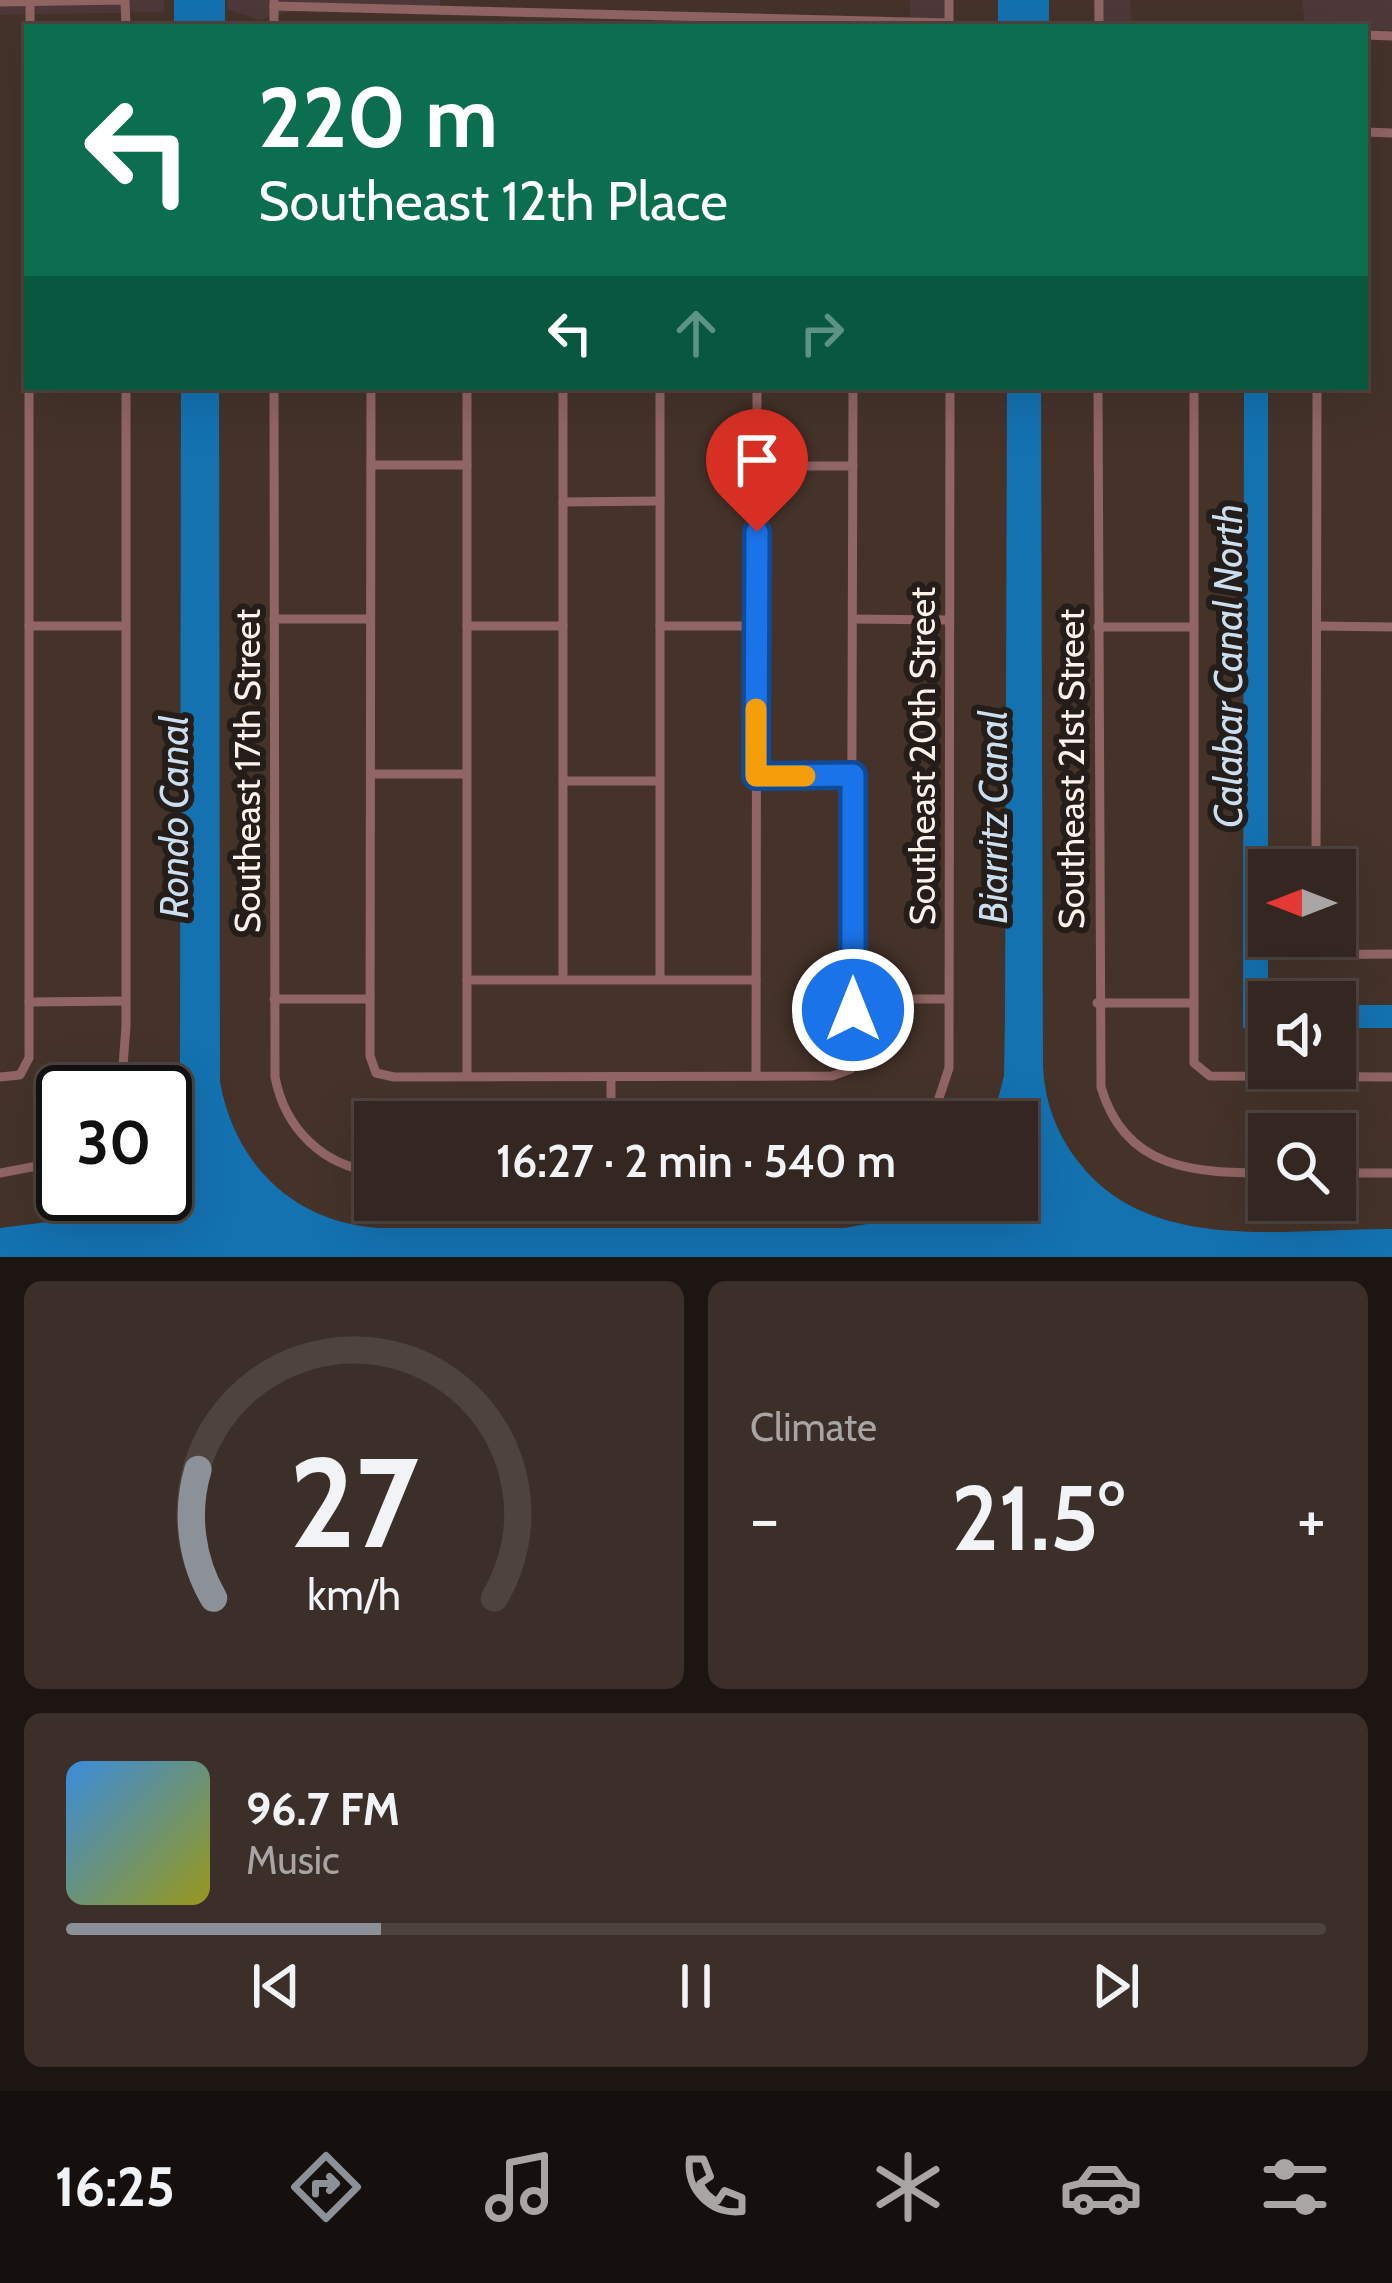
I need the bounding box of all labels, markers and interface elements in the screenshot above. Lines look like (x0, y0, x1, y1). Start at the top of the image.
text: 220 m (258, 66, 498, 168)
icon: left (60, 72, 216, 228)
text: Southeast 12th Place (258, 168, 728, 234)
icon: left (537, 300, 603, 366)
icon: ahead (663, 300, 729, 366)
icon: right (789, 300, 855, 366)
pin (706, 409, 808, 532)
icon: arrive (724, 427, 790, 493)
water label: Calabar Canal North (1204, 504, 1252, 828)
street label: Southeast 20th Street (900, 587, 944, 925)
street label: Southeast 17th Street (225, 609, 269, 933)
street label: Southeast 21st Street (1049, 609, 1093, 929)
water label: Biarritz Canal (969, 710, 1017, 924)
water label: Rondo Canal (150, 716, 198, 919)
north arrow (1248, 849, 1356, 957)
map controls (1248, 849, 1356, 1221)
position arrow (790, 947, 916, 1073)
button: sound (1248, 981, 1356, 1089)
speed limit sign: 30 (36, 1065, 192, 1221)
button: search (1248, 1113, 1356, 1221)
text: 16:27 · 2 min · 540 m (496, 1134, 896, 1188)
text: Climate (750, 1403, 877, 1451)
text: 27 (289, 1427, 419, 1578)
text: 21.5° (951, 1463, 1125, 1573)
text: − (750, 1478, 779, 1559)
text: + (1297, 1478, 1326, 1559)
text: km/h (307, 1569, 401, 1621)
text: 96.7 FM (246, 1782, 400, 1836)
text: Music (246, 1836, 340, 1884)
icon: previous (243, 1953, 309, 2019)
icon: pause (663, 1953, 729, 2019)
icon: next (1083, 1953, 1149, 2019)
icon: directions (284, 2145, 368, 2229)
icon: music (478, 2145, 562, 2229)
icon: phone (672, 2145, 756, 2229)
icon: climate (866, 2145, 950, 2229)
icon: car (1059, 2145, 1143, 2229)
icon: filters (1253, 2145, 1337, 2229)
text: 16:25 (55, 2154, 175, 2220)

